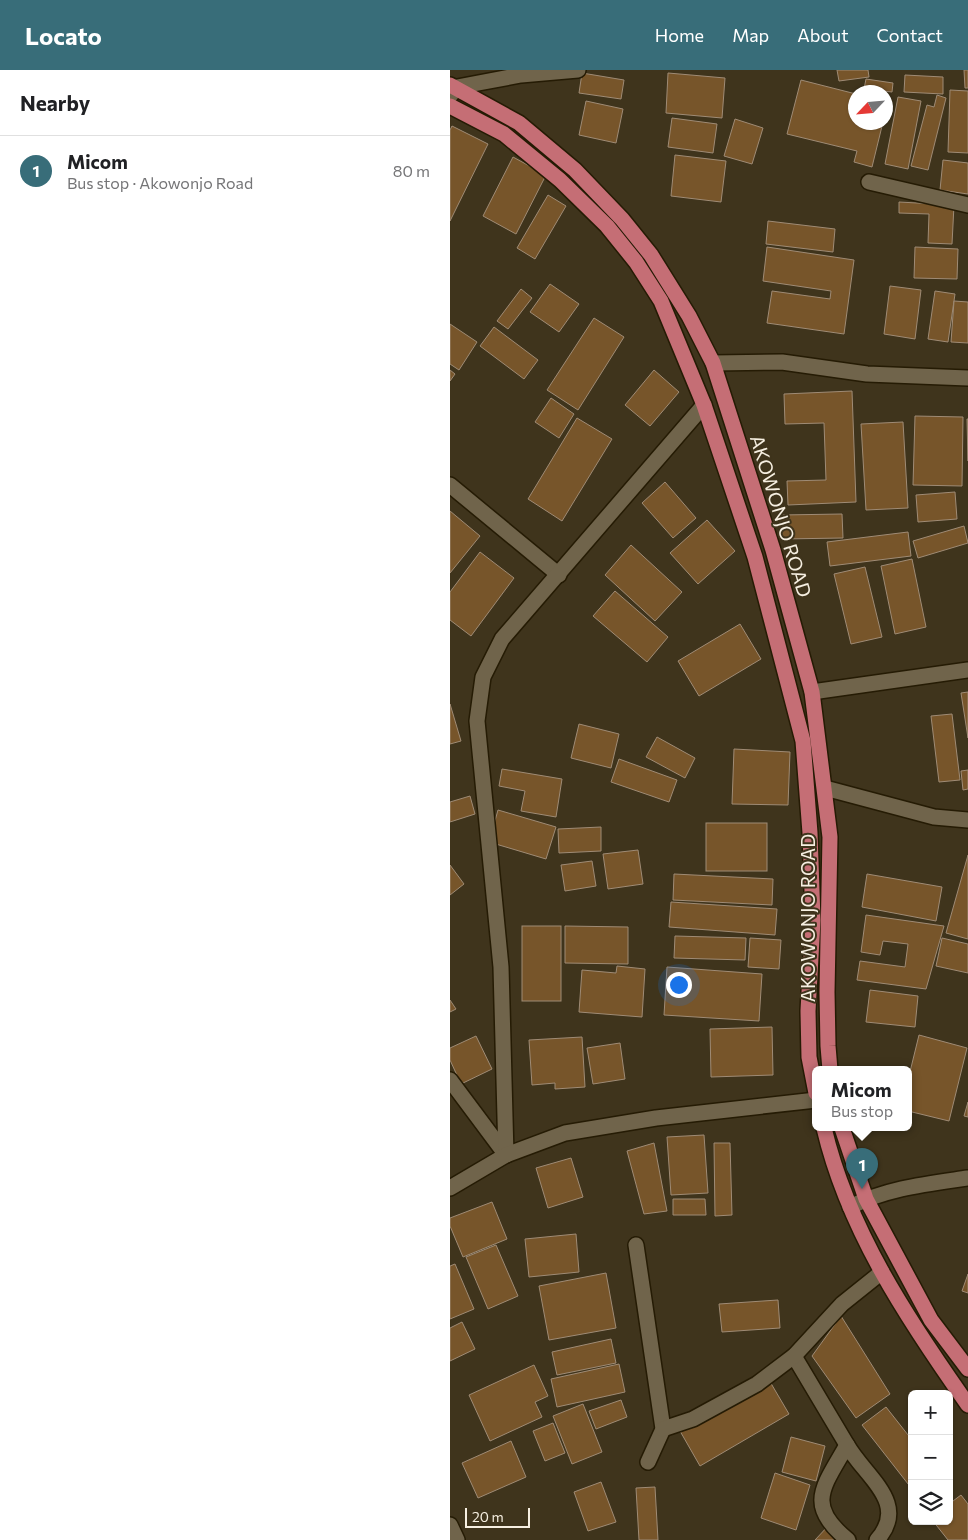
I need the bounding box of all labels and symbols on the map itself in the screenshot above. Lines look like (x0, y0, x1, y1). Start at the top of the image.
north arrow (848, 85, 893, 130)
street label: AKOWONJO ROAD (746, 432, 817, 600)
street label: AKOWONJO ROAD (796, 834, 819, 1002)
your location (666, 972, 692, 998)
pin: 1 (846, 1148, 878, 1189)
scale bar (465, 1505, 530, 1528)

